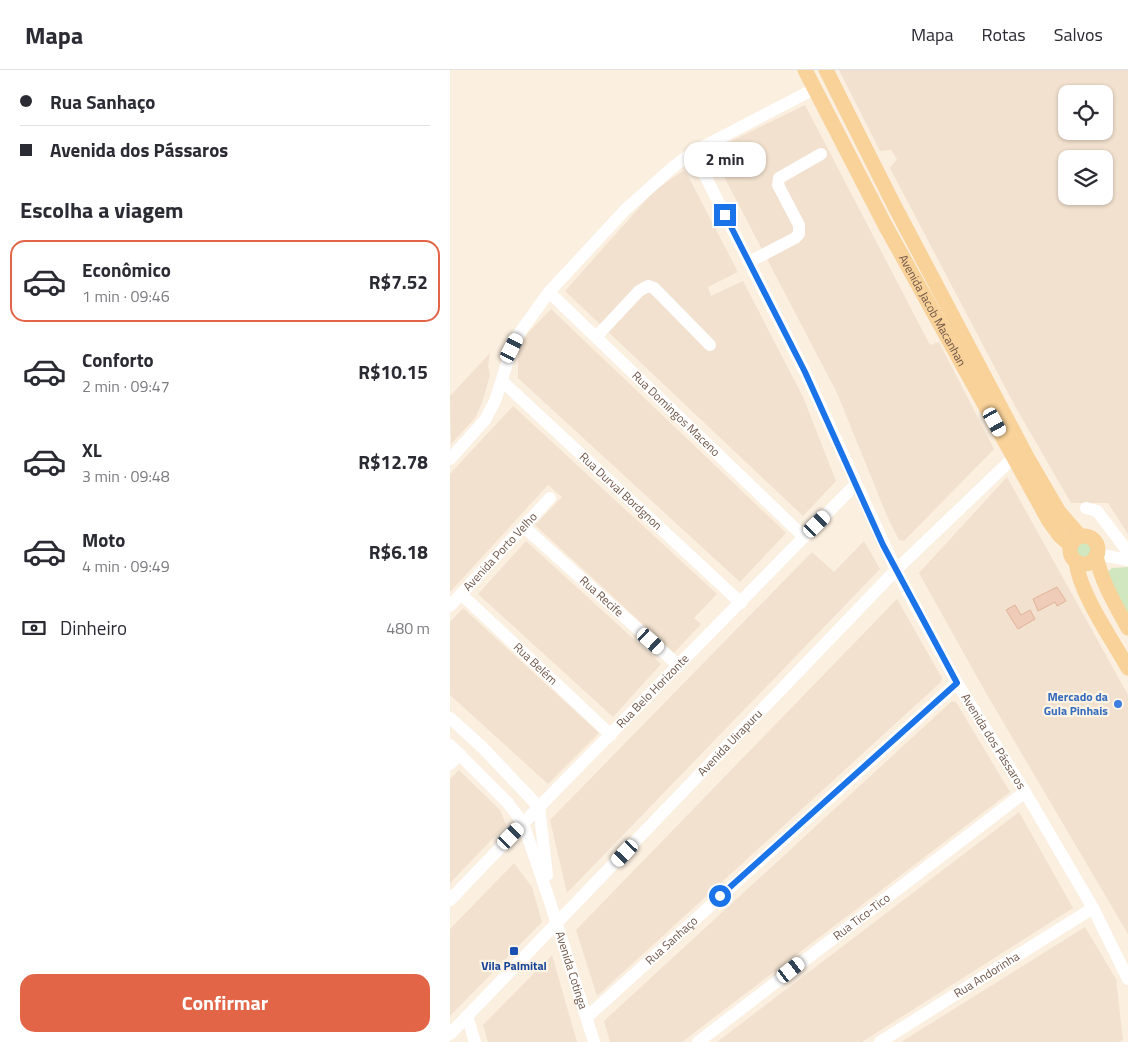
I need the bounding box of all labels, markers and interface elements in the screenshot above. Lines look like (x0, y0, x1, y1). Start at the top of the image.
text: Mapa (25, 17, 83, 53)
text: Mapa (911, 21, 954, 48)
text: Rotas (982, 21, 1026, 48)
text: Salvos (1054, 21, 1103, 48)
map controls (1058, 85, 1113, 205)
button: locate (1058, 85, 1113, 140)
text: Rua Sanhaço (50, 87, 155, 116)
text: Avenida dos Pássaros (50, 135, 228, 164)
callout: 2 min (684, 142, 766, 178)
text: 2 min (706, 147, 744, 171)
button: layers (1058, 150, 1113, 205)
text: Escolha a viagem (20, 193, 184, 227)
route end (714, 204, 736, 226)
street label: Avenida Jacob Macanhan (894, 251, 971, 370)
text: Econômico (82, 255, 171, 284)
icon: car (22, 259, 67, 304)
text: R$7.52 (369, 267, 428, 296)
text: 1 min · 09:46 (82, 284, 170, 308)
car (498, 331, 525, 365)
text: Conforto (82, 345, 154, 374)
icon: car (22, 349, 67, 394)
text: R$10.15 (358, 357, 428, 386)
street label: Rua Domingos Maceno (628, 366, 725, 461)
text: 2 min · 09:47 (82, 374, 170, 398)
car (981, 405, 1008, 439)
text: XL (82, 435, 102, 464)
icon: car (22, 439, 67, 484)
text: R$12.78 (358, 447, 428, 476)
street label: Rua Durval Bordgnon (575, 447, 667, 534)
text: 3 min · 09:48 (82, 464, 170, 488)
street label: Avenida Porto Velho (458, 508, 541, 595)
car (801, 508, 832, 540)
text: Moto (82, 525, 125, 554)
icon: car (22, 529, 67, 574)
text: R$6.18 (369, 537, 428, 566)
text: 4 min · 09:49 (82, 554, 170, 578)
street label: Rua Recife (575, 571, 628, 621)
text: Dinheiro (60, 613, 127, 642)
icon: cash (20, 614, 48, 642)
text: 480 m (386, 616, 430, 640)
car (634, 625, 667, 657)
street label: Rua Belém (509, 638, 562, 689)
street label: Rua Belo Horizonte (611, 649, 693, 732)
place label: Mercado da Gula Pinhais (1044, 687, 1108, 720)
street label: Avenida dos Pássaros (957, 689, 1031, 793)
marker: Mercado da Gula Pinhais (1112, 698, 1124, 710)
street label: Avenida Uirapuru (693, 705, 766, 780)
car (495, 820, 526, 852)
car (609, 837, 640, 869)
route start (709, 885, 731, 907)
street label: Rua Tico-Tico (829, 888, 894, 945)
street label: Rua Sanhaço (641, 911, 702, 969)
street label: Avenida Cotinga (551, 929, 593, 1012)
marker: Vila Palmital (508, 945, 520, 957)
street label: Rua Andorinha (950, 947, 1023, 1002)
car (774, 955, 807, 985)
place label: Vila Palmital (481, 956, 547, 975)
button: Confirmar (20, 974, 430, 1032)

